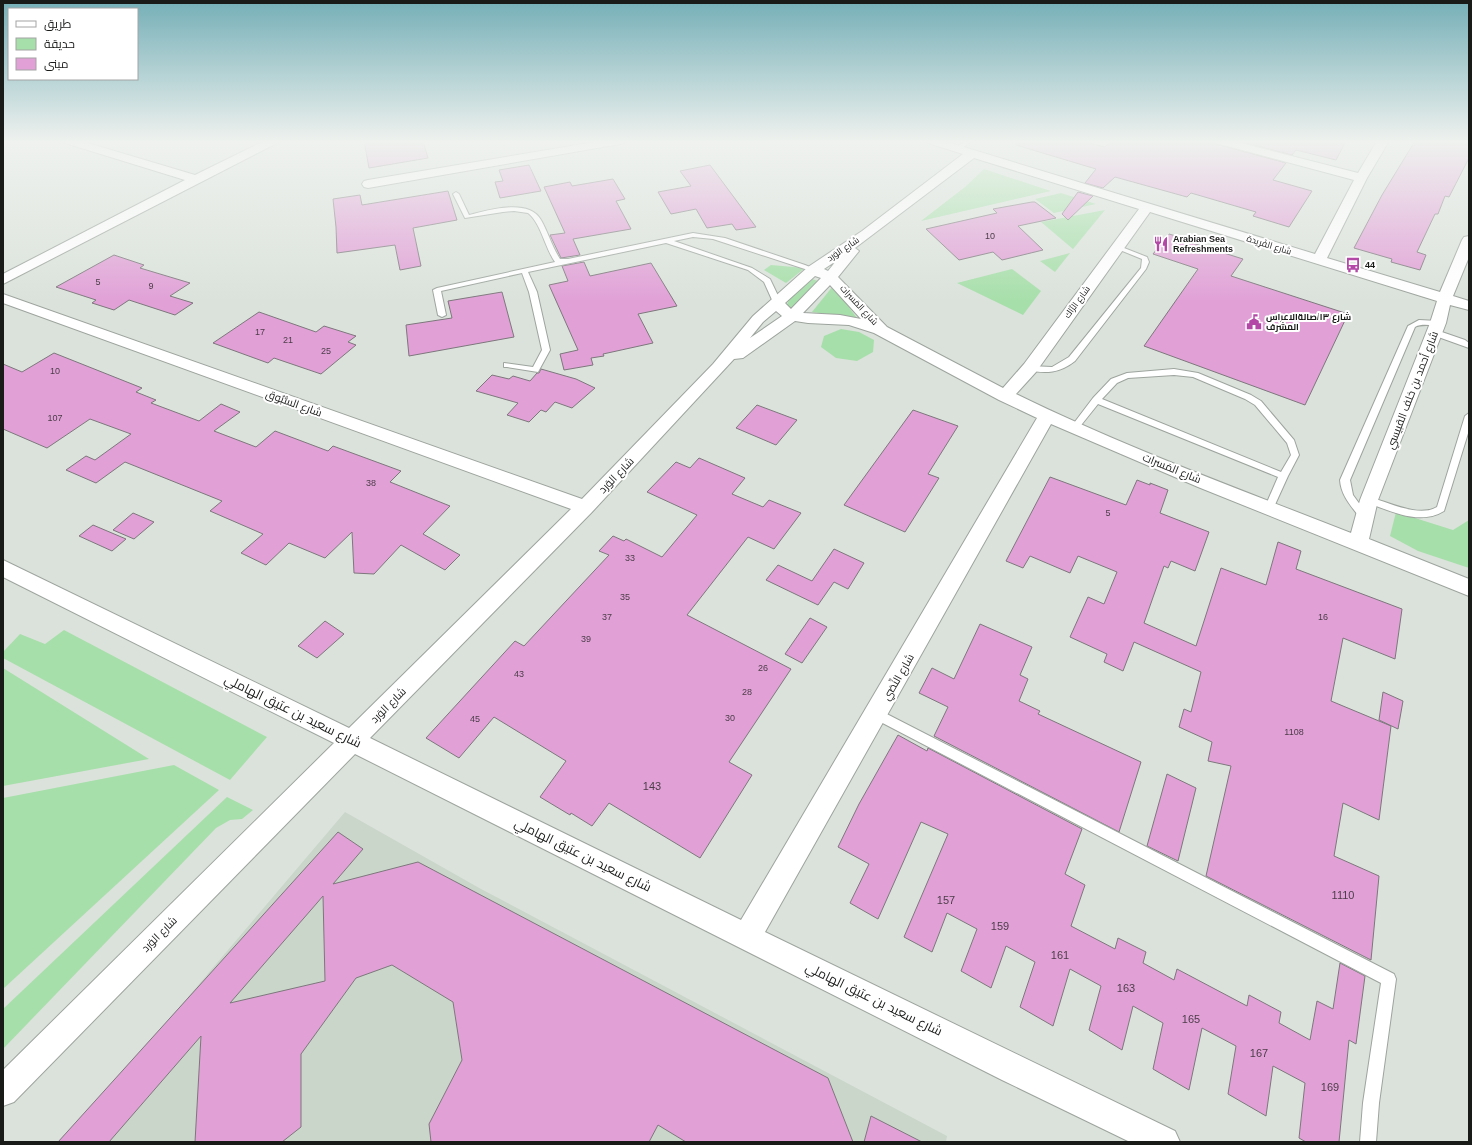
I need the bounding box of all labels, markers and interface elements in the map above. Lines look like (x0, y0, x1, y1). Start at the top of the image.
legend (8, 8, 138, 80)
text: طريق (44, 17, 72, 31)
text: حديقة (44, 37, 75, 51)
text: مبنى (44, 57, 69, 71)
house number: 10 (985, 231, 995, 241)
street label: شارع الفَرِيدة (1245, 233, 1293, 258)
place label: Arabian Sea Refreshments (1173, 234, 1233, 254)
street label: شارع الوَرد (825, 235, 862, 264)
restaurant icon: Arabian Sea Refreshments (1152, 235, 1170, 253)
bus stop icon: 44 (1344, 256, 1362, 274)
place label: 44 (1365, 260, 1375, 270)
house number: 5 (95, 277, 101, 287)
house number: 9 (148, 281, 154, 291)
street label: شارع المَسرات (837, 283, 880, 328)
street label: شارع الرَّاك (1062, 284, 1093, 320)
place label: شارع ١٣/صالةالاعراس المشرف (1266, 312, 1351, 333)
public building icon: شارع ١٣/صالةالاعراس المشرف (1245, 313, 1263, 331)
house number: 17 (255, 327, 265, 337)
street label: شارع أحمد بن خلف القبيسي (1383, 329, 1442, 451)
house number: 21 (283, 335, 293, 345)
house number: 25 (321, 346, 331, 356)
house number: 10 (50, 366, 60, 376)
street label: شارع السُّبُوق (264, 387, 324, 421)
house number: 107 (47, 413, 63, 423)
street label: شارع المَسرات (1140, 451, 1203, 487)
street label: شارع الوَرد (596, 455, 637, 497)
house number: 38 (366, 478, 376, 488)
house number: 5 (1105, 508, 1111, 518)
house number: 33 (625, 553, 635, 563)
house number: 35 (620, 592, 630, 602)
house number: 37 (602, 612, 612, 622)
house number: 16 (1318, 612, 1328, 622)
house number: 39 (581, 634, 591, 644)
street label: شارع النِّصَي (878, 651, 918, 703)
house number: 26 (758, 663, 768, 673)
house number: 43 (514, 669, 524, 679)
street label: شارع سعيد بن عتيق الهاملي (221, 671, 364, 753)
street label: شارع الوَرد (368, 685, 410, 727)
house number: 28 (742, 687, 752, 697)
house number: 30 (725, 713, 735, 723)
house number: 45 (470, 714, 480, 724)
house number: 1108 (1284, 727, 1304, 737)
house number: 143 (643, 780, 661, 792)
street label: شارع سعيد بن عتيق الهاملي (511, 815, 654, 897)
house number: 1110 (1332, 889, 1354, 901)
house number: 157 (937, 894, 955, 906)
street label: شارع الوَرد (139, 914, 181, 956)
house number: 159 (991, 920, 1009, 932)
house number: 161 (1051, 949, 1069, 961)
street label: شارع سعيد بن عتيق الهاملي (802, 959, 945, 1041)
house number: 163 (1117, 982, 1135, 994)
house number: 165 (1182, 1013, 1200, 1025)
house number: 167 (1250, 1047, 1268, 1059)
house number: 169 (1321, 1081, 1339, 1093)

